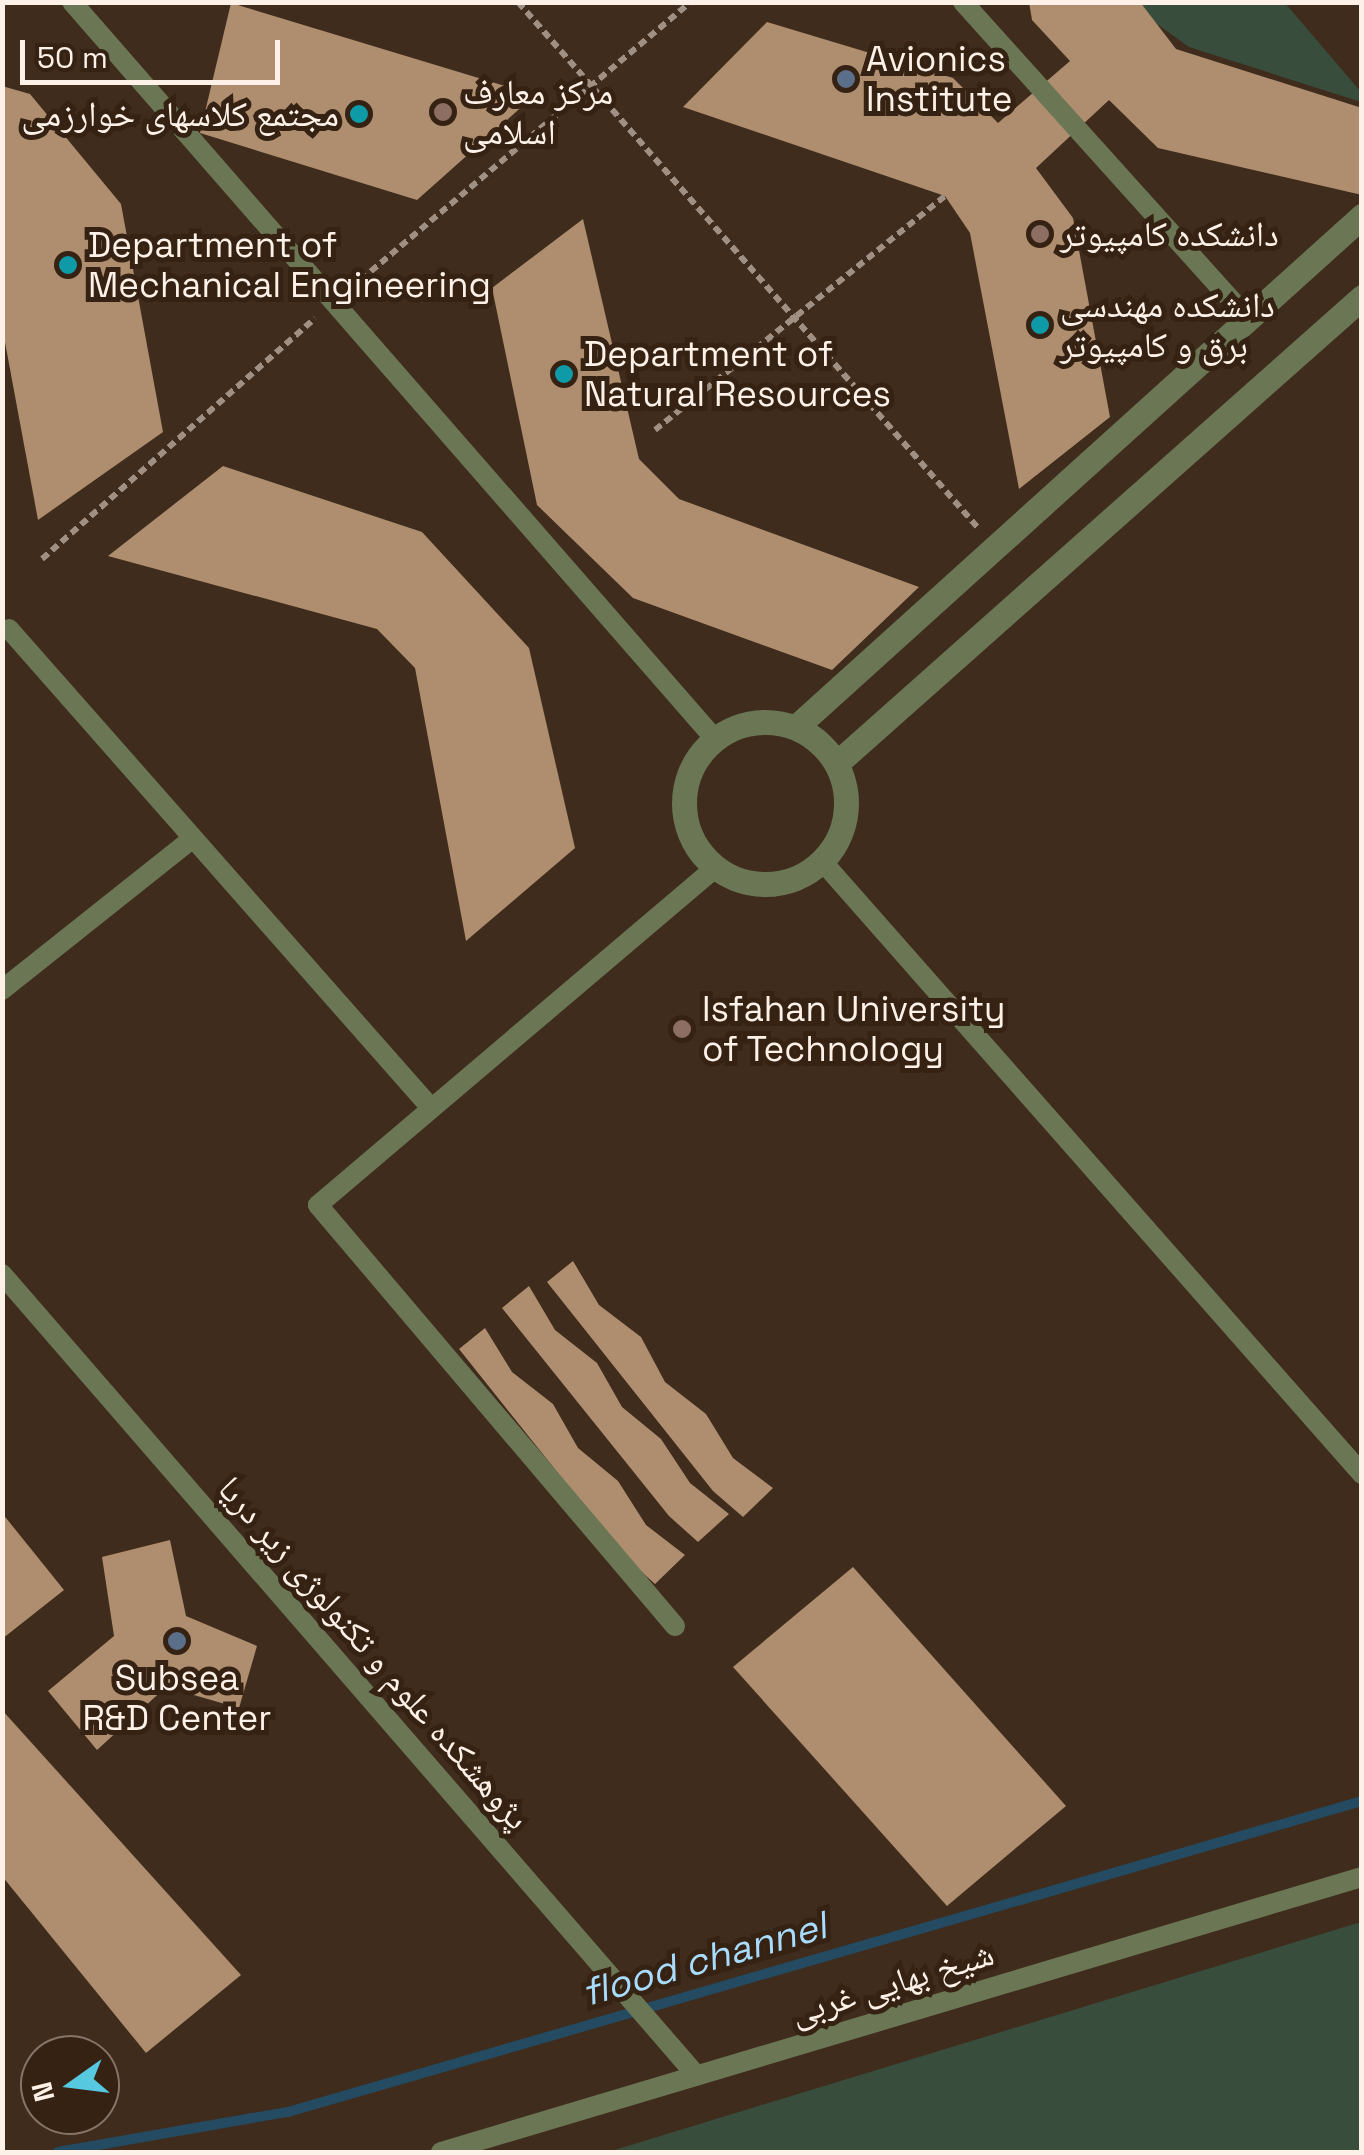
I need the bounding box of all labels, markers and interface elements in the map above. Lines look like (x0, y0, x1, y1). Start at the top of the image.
scale bar (25, 20, 285, 82)
text: 50 m (37, 38, 108, 77)
place label: Avionics Institute (866, 38, 1012, 120)
marker: Avionics Institute (835, 68, 857, 90)
place label: مرکز معارف اسلامی (463, 71, 613, 153)
place label: مجتمع کلاسهای خوارزمی (21, 93, 339, 135)
marker: مرکز معارف اسلامی (432, 101, 454, 123)
marker: مجتمع کلاسهای خوارزمی (348, 103, 370, 125)
place label: دانشکده کامپیوتر (1060, 213, 1279, 255)
marker: دانشکده کامپیوتر (1029, 223, 1051, 245)
place label: Department of Mechanical Engineering (88, 224, 491, 306)
marker: Department of Mechanical Engineering (57, 254, 79, 276)
place label: دانشکده مهندسی برق و کامپیوتر (1060, 284, 1275, 366)
marker: دانشکده مهندسی برق و کامپیوتر (1029, 314, 1051, 336)
place label: Department of Natural Resources (584, 333, 891, 415)
marker: Department of Natural Resources (553, 363, 575, 385)
place label: Isfahan University of Technology (702, 988, 1005, 1070)
marker: Isfahan University of Technology (671, 1018, 693, 1040)
street label: پژوهشکده علوم و تکنولوژی زیر دریا (209, 1468, 539, 1838)
marker: Subsea R&D Center (166, 1630, 188, 1652)
place label: Subsea R&D Center (83, 1657, 271, 1739)
water label: flood channel (576, 1903, 832, 2017)
street label: شیخ بهایی غربی (785, 1932, 999, 2034)
north arrow (20, 2035, 120, 2135)
text: N (23, 2078, 63, 2105)

